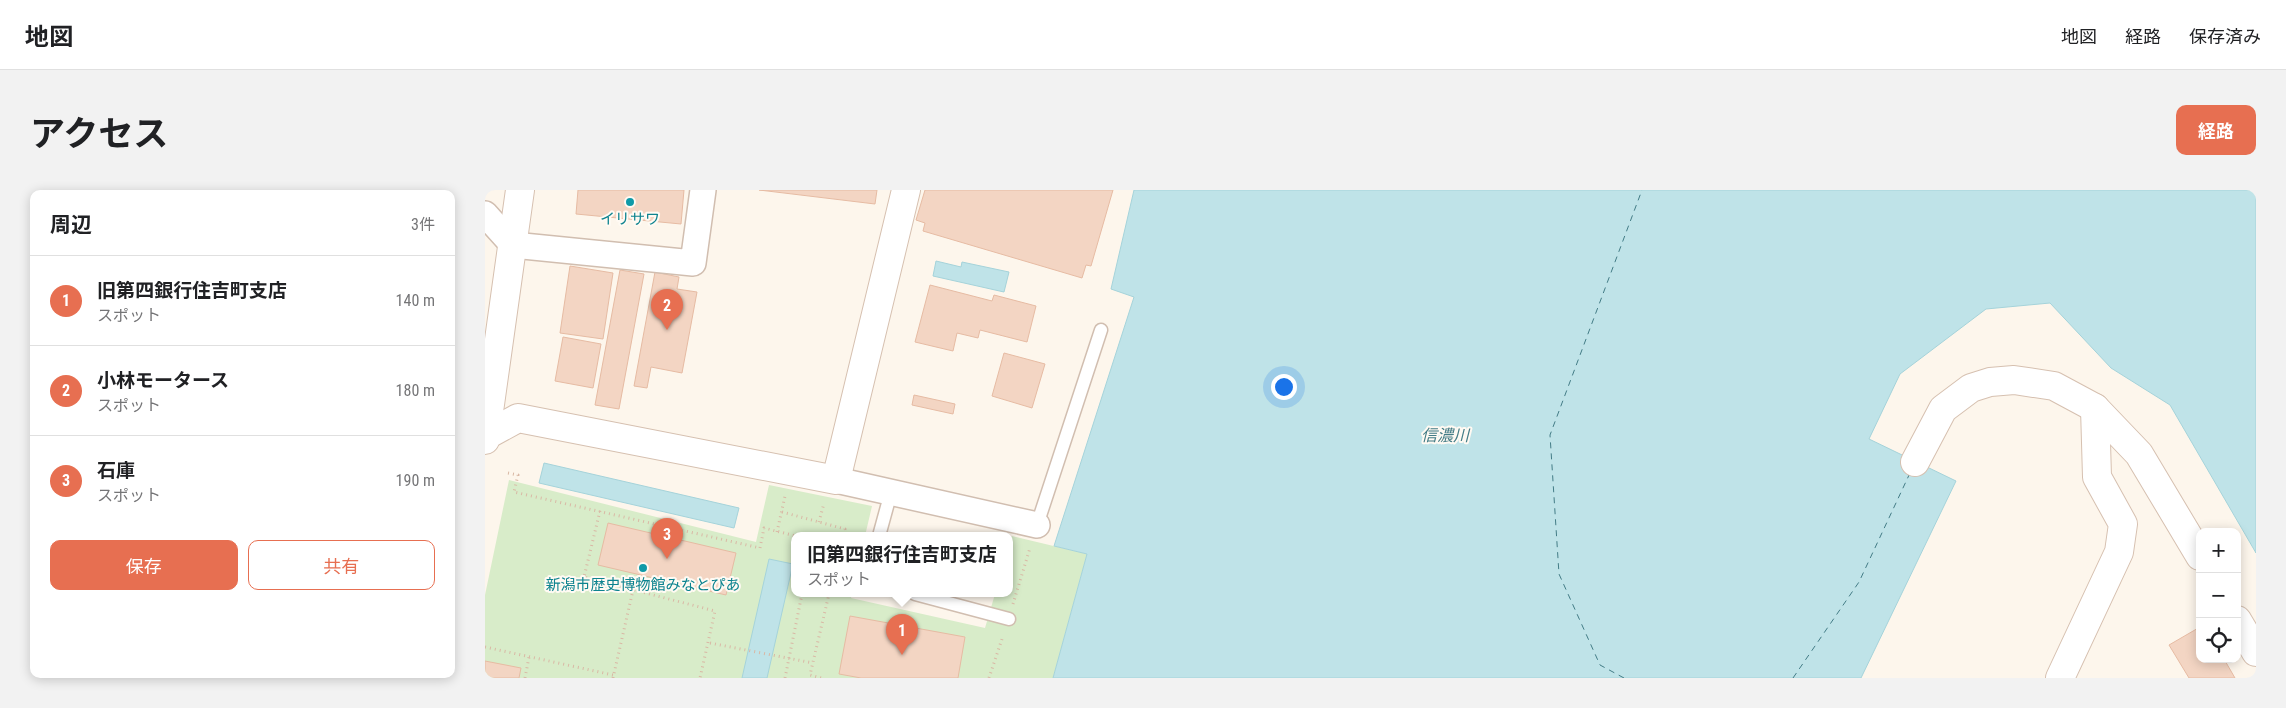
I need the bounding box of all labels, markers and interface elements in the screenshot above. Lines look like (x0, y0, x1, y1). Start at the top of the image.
text: 地図 (25, 23, 73, 51)
text: 地図 (2061, 26, 2097, 47)
text: 経路 (2125, 26, 2161, 47)
text: 保存済み (2189, 26, 2261, 47)
button: 経路 (2176, 105, 2256, 155)
text: アクセス (30, 114, 168, 155)
marker: イリサワ (624, 196, 636, 208)
place label: イリサワ (600, 210, 660, 228)
text: 周辺 (50, 213, 92, 237)
text: 3件 (411, 215, 435, 234)
text: 旧第四銀行住吉町支店 (97, 279, 287, 302)
pin: 2 (651, 289, 683, 330)
text: 1 (62, 291, 70, 310)
text: 140 m (396, 291, 435, 310)
text: スポット (97, 306, 161, 325)
text: 小林モータース (97, 369, 229, 392)
your location (1271, 374, 1297, 400)
text: 2 (62, 381, 70, 400)
text: 180 m (396, 381, 435, 400)
text: スポット (97, 396, 161, 415)
water label: 信濃川 (1421, 426, 1471, 445)
text: 石庫 (97, 459, 135, 482)
text: 3 (62, 471, 70, 490)
text: 190 m (396, 471, 435, 490)
text: スポット (97, 486, 161, 505)
pin: 3 (651, 518, 683, 559)
map controls (2196, 528, 2241, 663)
button: + (2196, 528, 2241, 573)
popup (791, 532, 1013, 597)
button: 保存 (50, 540, 238, 590)
button: 共有 (248, 540, 435, 590)
text: 旧第四銀行住吉町支店 (807, 543, 997, 566)
marker: 新潟市歴史博物館みなとぴあ (637, 562, 649, 574)
text: スポット (807, 570, 871, 589)
button: − (2196, 573, 2241, 618)
place label: 新潟市歴史博物館みなとぴあ (545, 576, 741, 594)
pin: 1 (886, 614, 918, 655)
button: locate (2196, 618, 2241, 663)

